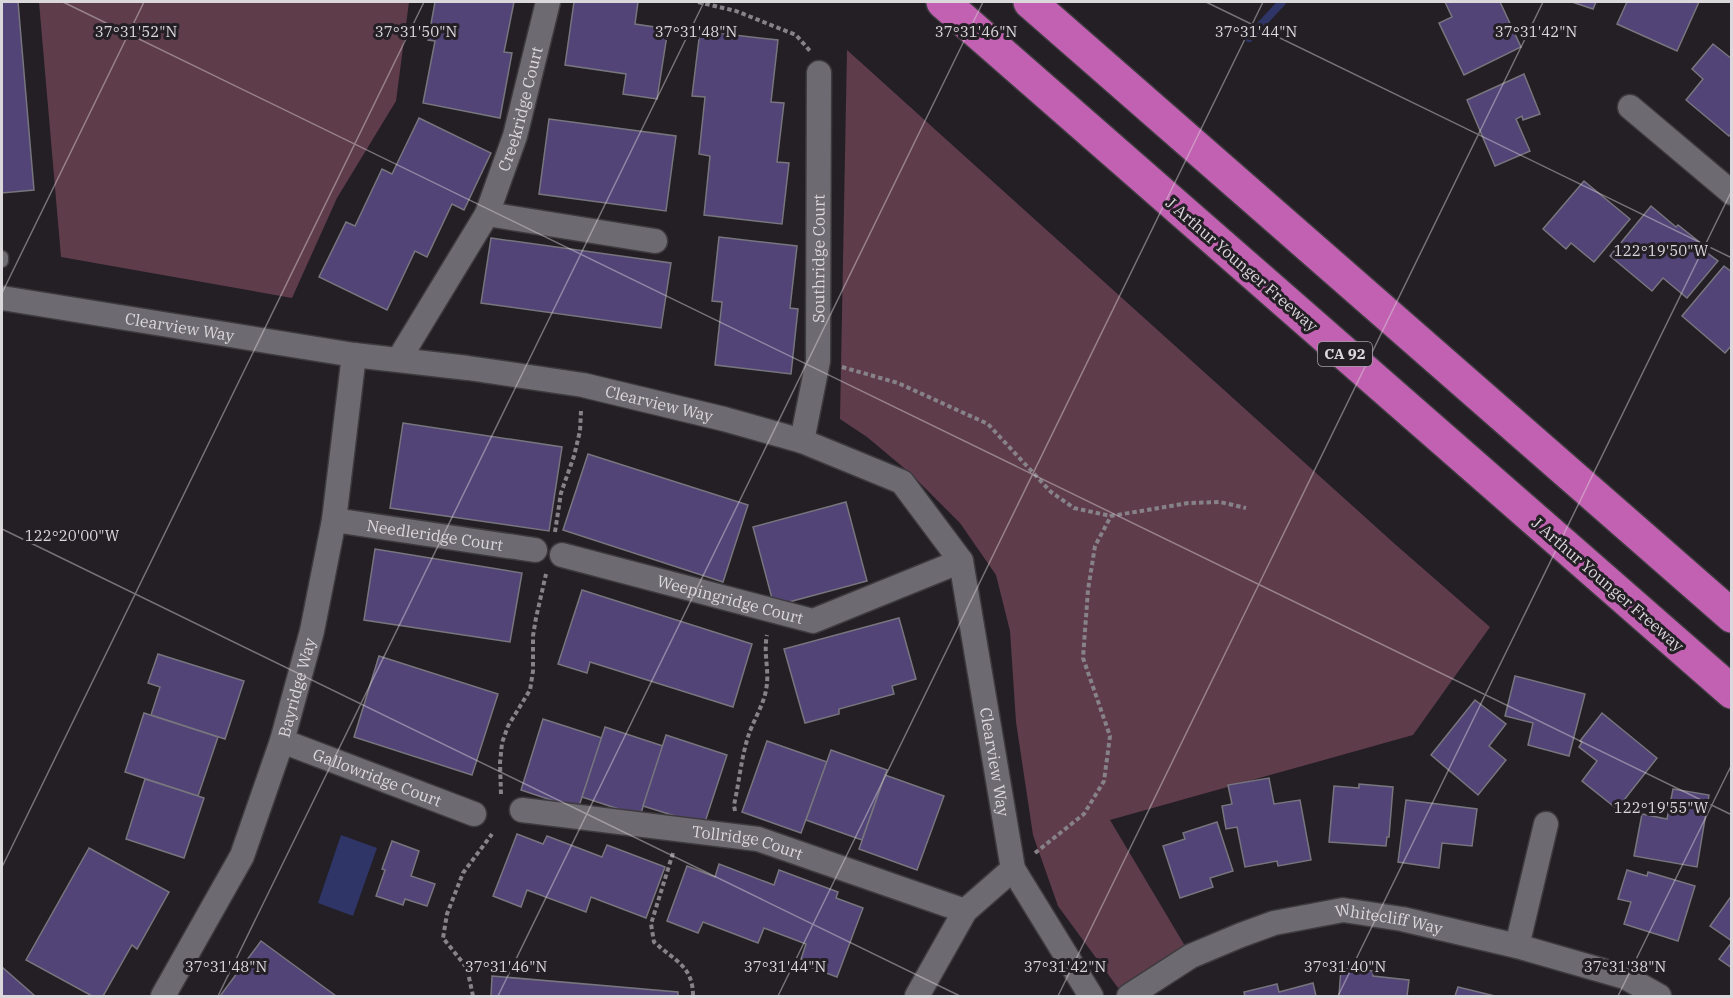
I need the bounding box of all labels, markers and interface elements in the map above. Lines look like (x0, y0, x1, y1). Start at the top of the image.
text: 37°31'52"N (95, 22, 177, 41)
text: 37°31'50"N (375, 22, 457, 41)
text: 37°31'48"N (655, 22, 737, 41)
text: 37°31'46"N (935, 22, 1017, 41)
text: 37°31'44"N (1215, 22, 1297, 41)
text: 37°31'42"N (1495, 22, 1577, 41)
street label: Creekridge Court (493, 44, 547, 174)
street label: J Arthur Younger Freeway (1162, 192, 1322, 336)
street label: Southridge Court (808, 194, 829, 323)
text: 122°19'50"W (1614, 241, 1709, 260)
street label: Clearview Way (124, 308, 236, 346)
road number: CA 92 (1318, 342, 1372, 366)
street label: Clearview Way (603, 381, 716, 426)
street label: J Arthur Younger Freeway (1528, 512, 1688, 656)
street label: Needleridge Court (365, 515, 505, 555)
text: 122°20'00"W (25, 526, 120, 545)
street label: Weepingridge Court (655, 570, 806, 628)
street label: Bayridge Way (273, 635, 320, 739)
street label: Clearview Way (976, 706, 1014, 818)
street label: Gallowridge Court (310, 744, 445, 811)
text: 122°19'55"W (1614, 798, 1709, 817)
street label: Tollridge Court (691, 821, 806, 864)
street label: Whitecliff Way (1333, 899, 1445, 938)
text: 37°31'48"N (185, 957, 267, 976)
text: 37°31'46"N (465, 957, 547, 976)
text: 37°31'44"N (744, 957, 826, 976)
text: 37°31'42"N (1024, 957, 1106, 976)
text: 37°31'40"N (1304, 957, 1386, 976)
text: 37°31'38"N (1584, 957, 1666, 976)

